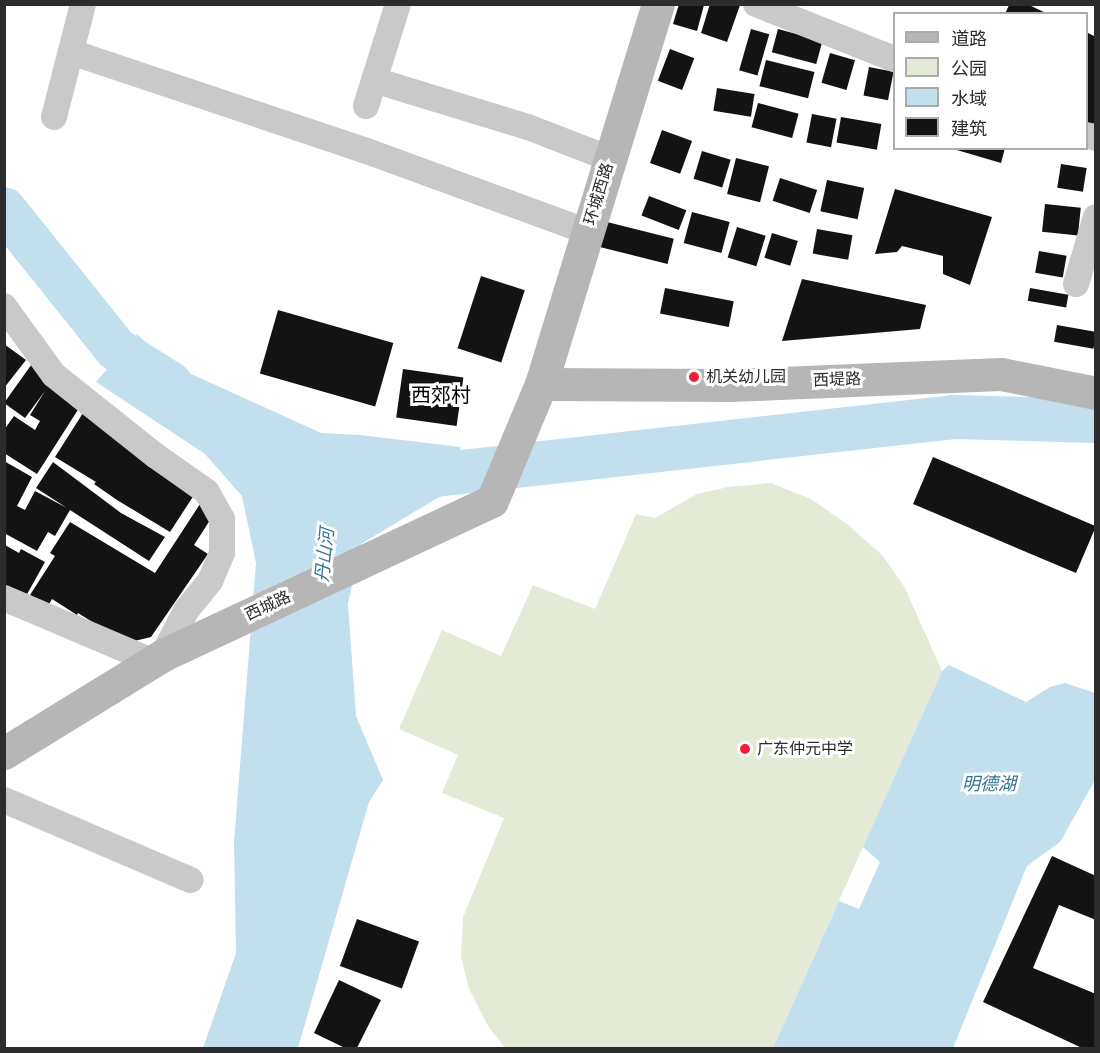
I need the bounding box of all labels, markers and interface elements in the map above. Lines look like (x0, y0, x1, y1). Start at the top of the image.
legend (893, 12, 1088, 150)
text: 道路 (951, 28, 987, 50)
text: 公园 (951, 58, 987, 80)
text: 水域 (951, 88, 987, 110)
text: 建筑 (951, 118, 987, 140)
street label: 环城西路 (580, 161, 618, 227)
place label: 机关幼儿园 (706, 367, 786, 387)
marker: 机关幼儿园 (687, 370, 701, 384)
street label: 西堤路 (813, 370, 861, 390)
district label: 西郊村 (411, 383, 471, 407)
water label: 丹山河 (311, 527, 339, 583)
street label: 西城路 (242, 587, 294, 625)
place label: 广东仲元中学 (757, 739, 853, 759)
marker: 广东仲元中学 (738, 742, 752, 756)
water label: 明德湖 (962, 773, 1016, 795)

